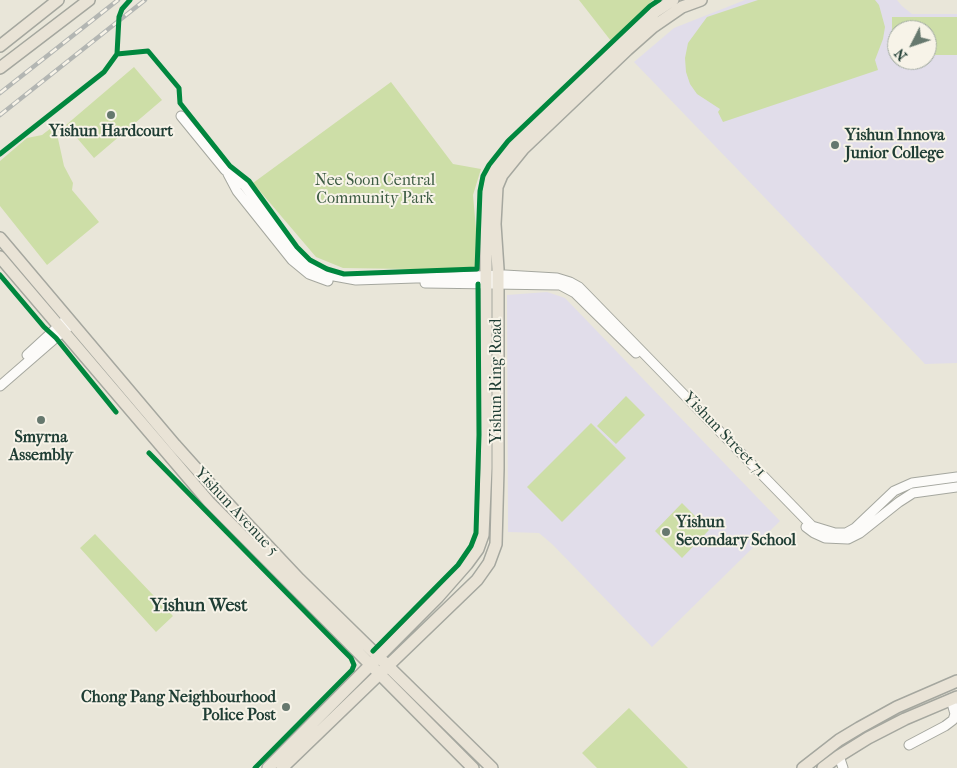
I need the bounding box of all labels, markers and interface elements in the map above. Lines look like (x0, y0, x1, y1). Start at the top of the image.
north arrow (887, 20, 937, 70)
text: N (891, 45, 911, 64)
marker: Yishun Hardcourt (105, 109, 117, 121)
place label: Yishun Hardcourt (49, 122, 173, 142)
place label: Yishun Innova Junior College (845, 126, 945, 164)
marker: Yishun Innova Junior College (829, 139, 841, 151)
park label: Nee Soon Central Community Park (315, 171, 435, 209)
street label: Yishun Ring Road (487, 318, 507, 444)
street label: Yishun Street 71 (679, 388, 769, 482)
marker: Smyrna Assembly (35, 414, 47, 426)
place label: Smyrna Assembly (9, 428, 73, 466)
street label: Yishun Avenue 5 (190, 464, 282, 560)
place label: Yishun Secondary School (676, 513, 796, 551)
marker: Yishun Secondary School (660, 526, 672, 538)
district label: Yishun West (151, 596, 247, 618)
place label: Chong Pang Neighbourhood Police Post (81, 688, 276, 726)
marker: Chong Pang Neighbourhood Police Post (280, 701, 292, 713)

